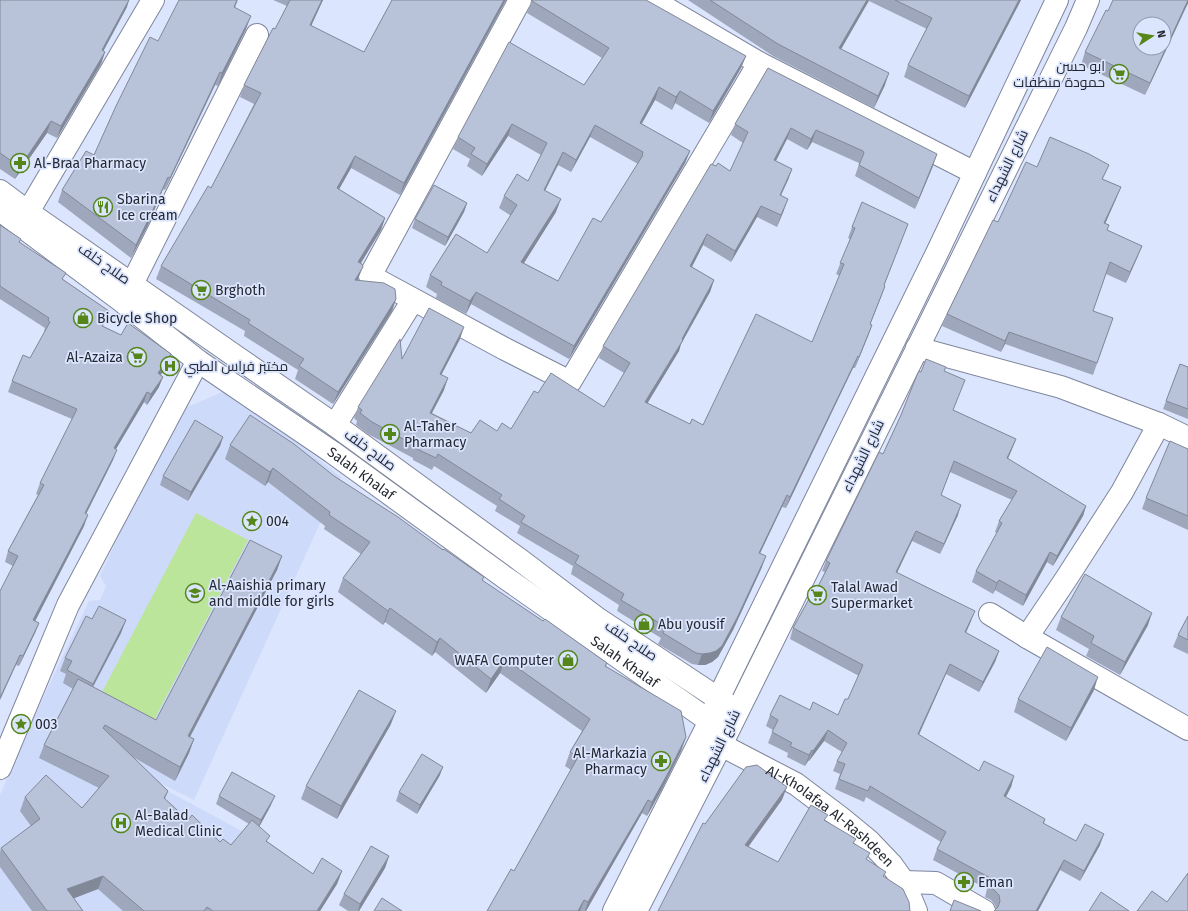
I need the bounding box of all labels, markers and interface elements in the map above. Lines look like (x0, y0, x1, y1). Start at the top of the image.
north arrow (1132, 16, 1172, 56)
text: N (1154, 29, 1168, 39)
place label: ابو حسن حمودة منظفات (1013, 58, 1105, 91)
supermarket icon: ابو حسن حمودة منظفات (1108, 63, 1130, 85)
street label: شارع الشهداء (982, 127, 1032, 205)
pharmacy icon: Al-Braa Pharmacy (9, 152, 31, 174)
place label: Al-Braa Pharmacy (34, 155, 146, 172)
place label: Sbarina Ice cream (117, 191, 178, 224)
restaurant icon: Sbarina Ice cream (92, 196, 114, 218)
street label: صلاح خلف (75, 240, 133, 288)
supermarket icon: Brghoth (190, 279, 212, 301)
place label: Brghoth (215, 282, 266, 299)
shop icon: Bicycle Shop (72, 307, 94, 329)
place label: Bicycle Shop (97, 310, 177, 327)
supermarket icon: Al-Azaiza (126, 346, 148, 368)
place label: Al-Azaiza (66, 349, 123, 366)
hospital icon: مختبر فراس الطبي (159, 355, 181, 377)
place label: مختبر فراس الطبي (184, 358, 288, 378)
street label: شارع الشهداء (838, 417, 888, 495)
place label: Al-Taher Pharmacy (404, 418, 466, 451)
pharmacy icon: Al-Taher Pharmacy (379, 423, 401, 445)
street label: صلاح خلف (341, 426, 399, 474)
street label: Salah Khalaf (324, 443, 399, 504)
place icon: 004 (241, 510, 263, 532)
place label: 004 (266, 513, 290, 530)
place label: Al-Aaishia primary and middle for girls (209, 577, 335, 610)
place label: Talal Awad Supermarket (831, 579, 914, 612)
school or university icon: Al-Aaishia primary and middle for girls (184, 582, 206, 604)
supermarket icon: Talal Awad Supermarket (806, 584, 828, 606)
shop icon: Abu yousif (633, 613, 655, 635)
place label: Abu yousif (658, 616, 726, 633)
street label: صلاح خلف (602, 617, 660, 665)
street label: Salah Khalaf (587, 632, 663, 692)
shop icon: WAFA Computer (557, 649, 579, 671)
place label: WAFA Computer (454, 652, 555, 669)
street label: شارع الشهداء (694, 707, 744, 785)
place icon: 003 (10, 713, 32, 735)
place label: 003 (35, 716, 57, 733)
place label: Al-Markazia Pharmacy (573, 745, 647, 778)
pharmacy icon: Al-Markazia Pharmacy (650, 750, 672, 772)
street label: Al-Kholafaa Al-Rashdeen (763, 762, 898, 870)
place label: Al-Balad Medical Clinic (135, 807, 223, 840)
hospital icon: Al-Balad Medical Clinic (110, 812, 132, 834)
pharmacy icon: Eman (953, 871, 975, 893)
place label: Eman (978, 874, 1013, 891)

